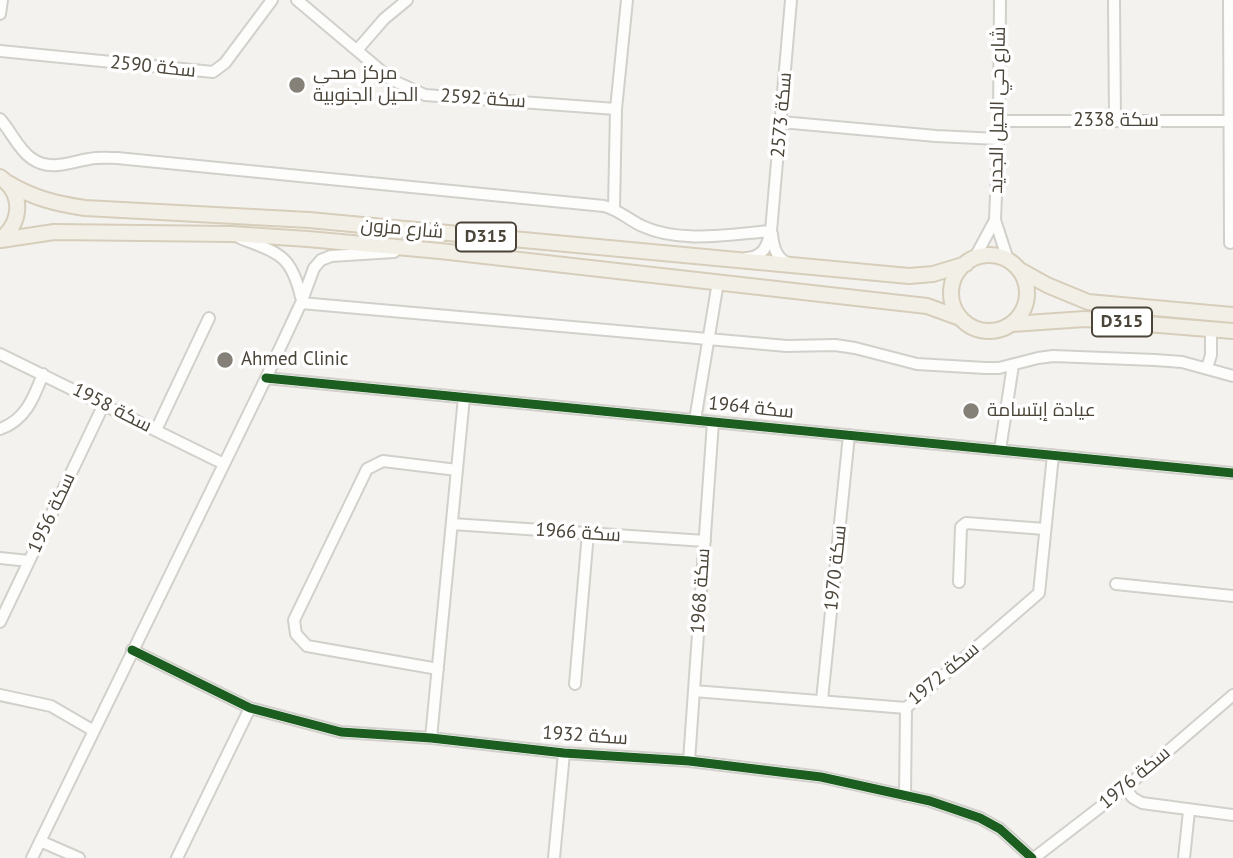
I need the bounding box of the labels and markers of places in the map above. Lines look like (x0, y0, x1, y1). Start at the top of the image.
place label: مركز صحي الحيل الجنوبية (313, 63, 419, 107)
marker: مركز صحي الحيل الجنوبية (287, 75, 307, 95)
place label: Ahmed Clinic (241, 349, 348, 371)
marker: Ahmed Clinic (215, 350, 235, 370)
place label: عيادة إبتسامة (987, 400, 1096, 422)
marker: عيادة إبتسامة (961, 401, 981, 421)

